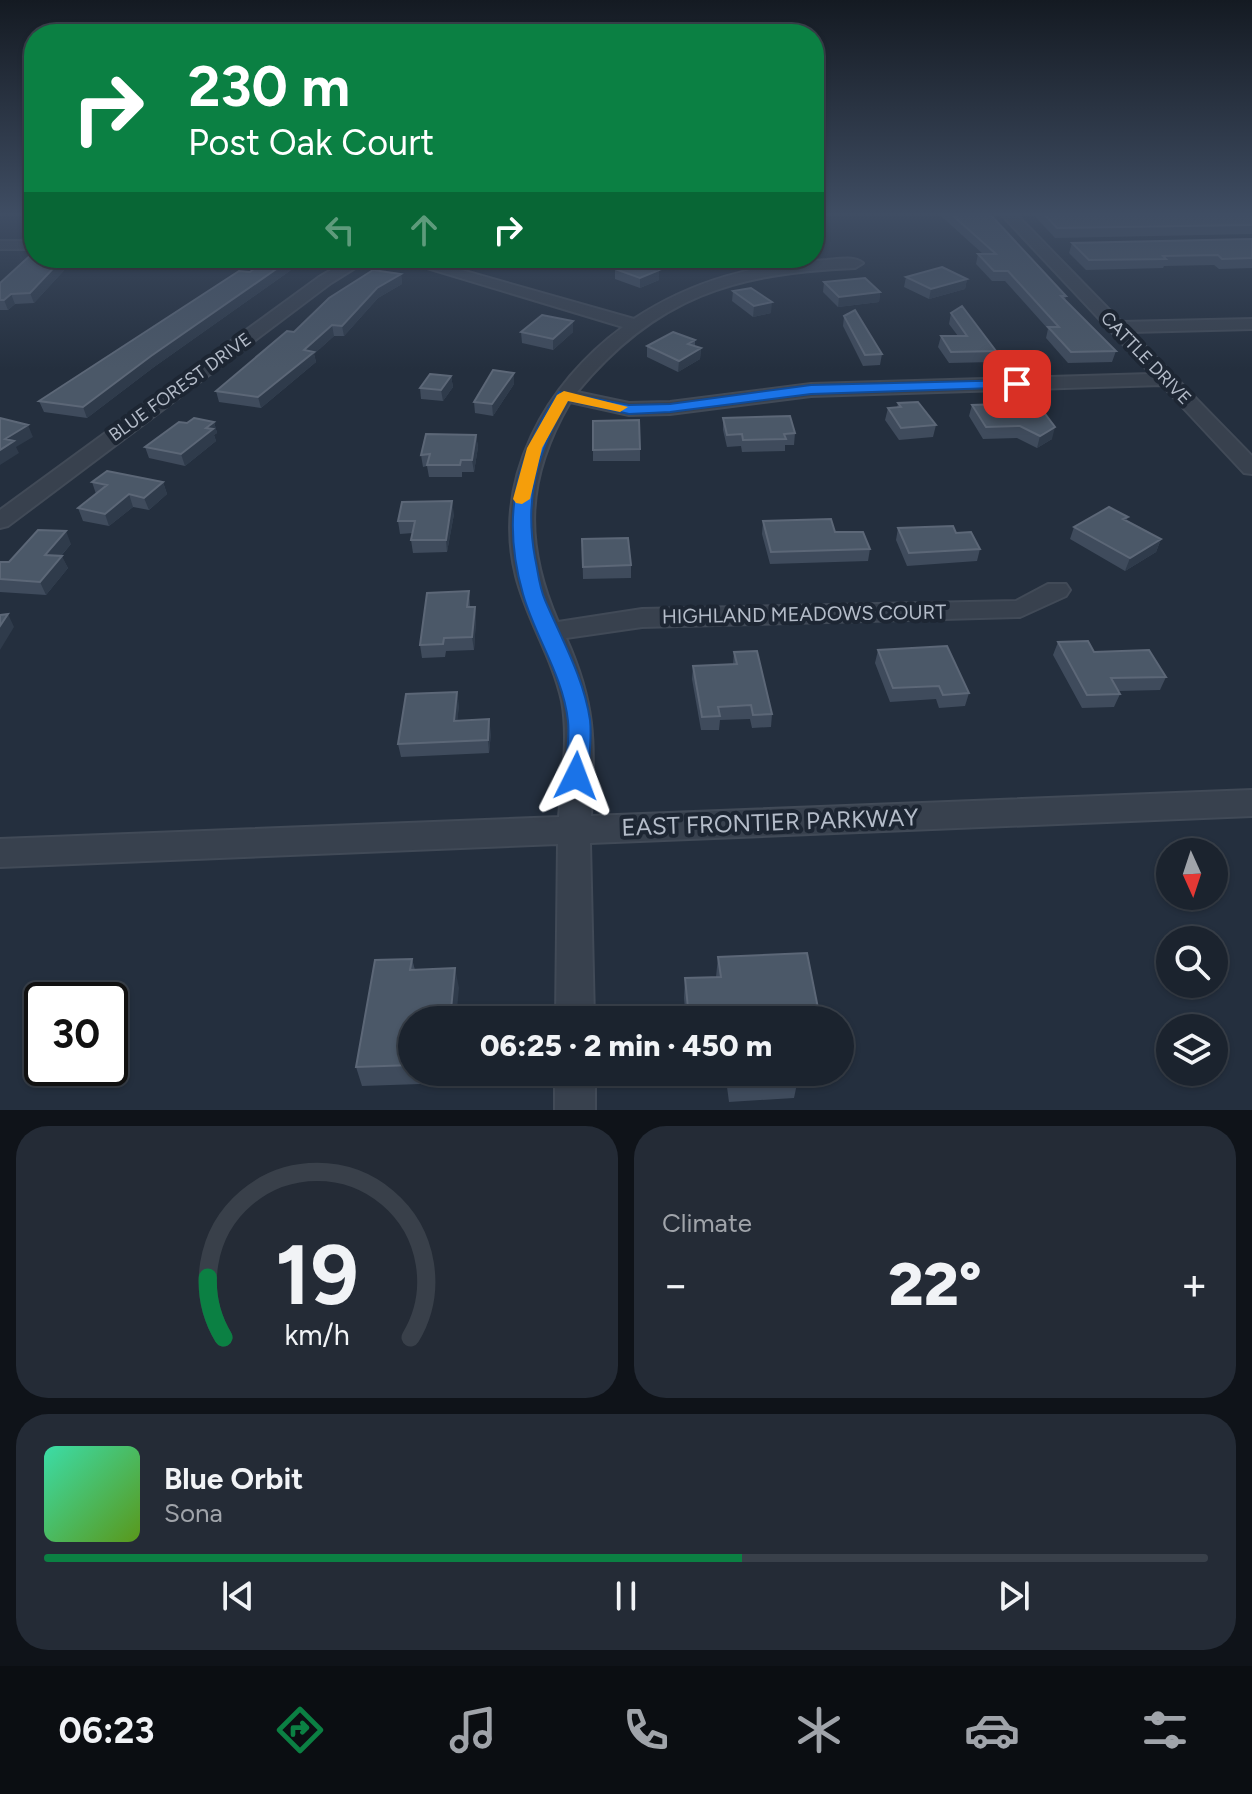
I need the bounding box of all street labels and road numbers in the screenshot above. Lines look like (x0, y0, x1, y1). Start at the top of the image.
street label: CATTLE DRIVE (1096, 307, 1196, 409)
street label: BLUE FOREST DRIVE (104, 328, 256, 446)
street label: HIGHLAND MEADOWS COURT (662, 600, 946, 628)
street label: EAST FRONTIER PARKWAY (621, 802, 919, 842)

